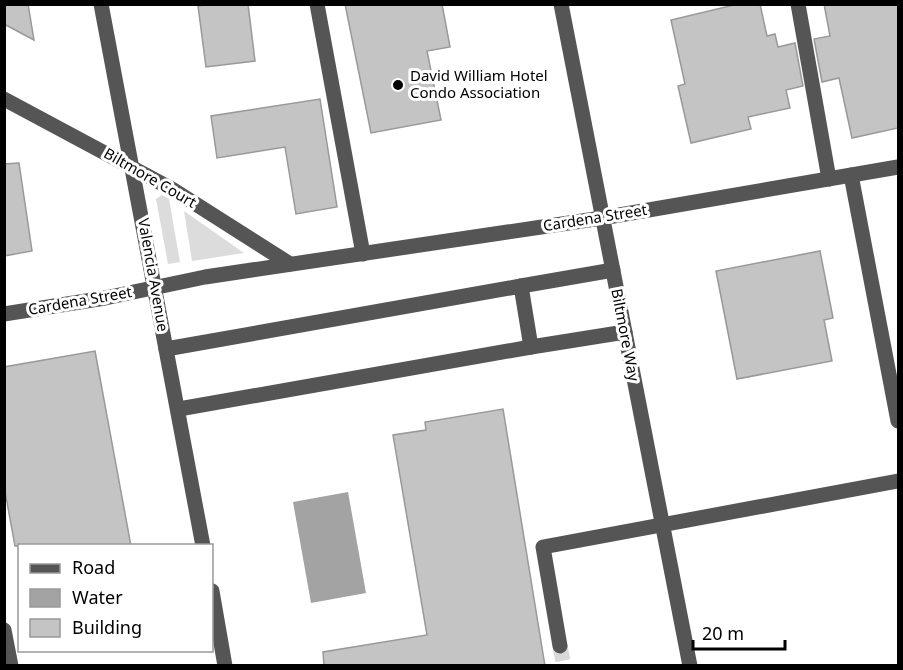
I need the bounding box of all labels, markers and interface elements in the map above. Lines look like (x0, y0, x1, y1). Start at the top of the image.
place label: David William Hotel Condo Association (410, 65, 548, 102)
marker: David William Hotel Condo Association (391, 78, 405, 92)
street label: Biltmore Court (101, 143, 201, 212)
street label: Cardena Street (541, 199, 649, 235)
street label: Valencia Avenue (134, 217, 174, 333)
street label: Cardena Street (26, 281, 134, 319)
street label: Biltmore Way (607, 287, 645, 383)
legend (18, 544, 213, 652)
text: Road (72, 555, 115, 579)
text: Water (72, 585, 123, 609)
scale bar (693, 613, 784, 651)
text: Building (72, 615, 142, 639)
text: 20 m (702, 621, 744, 645)

